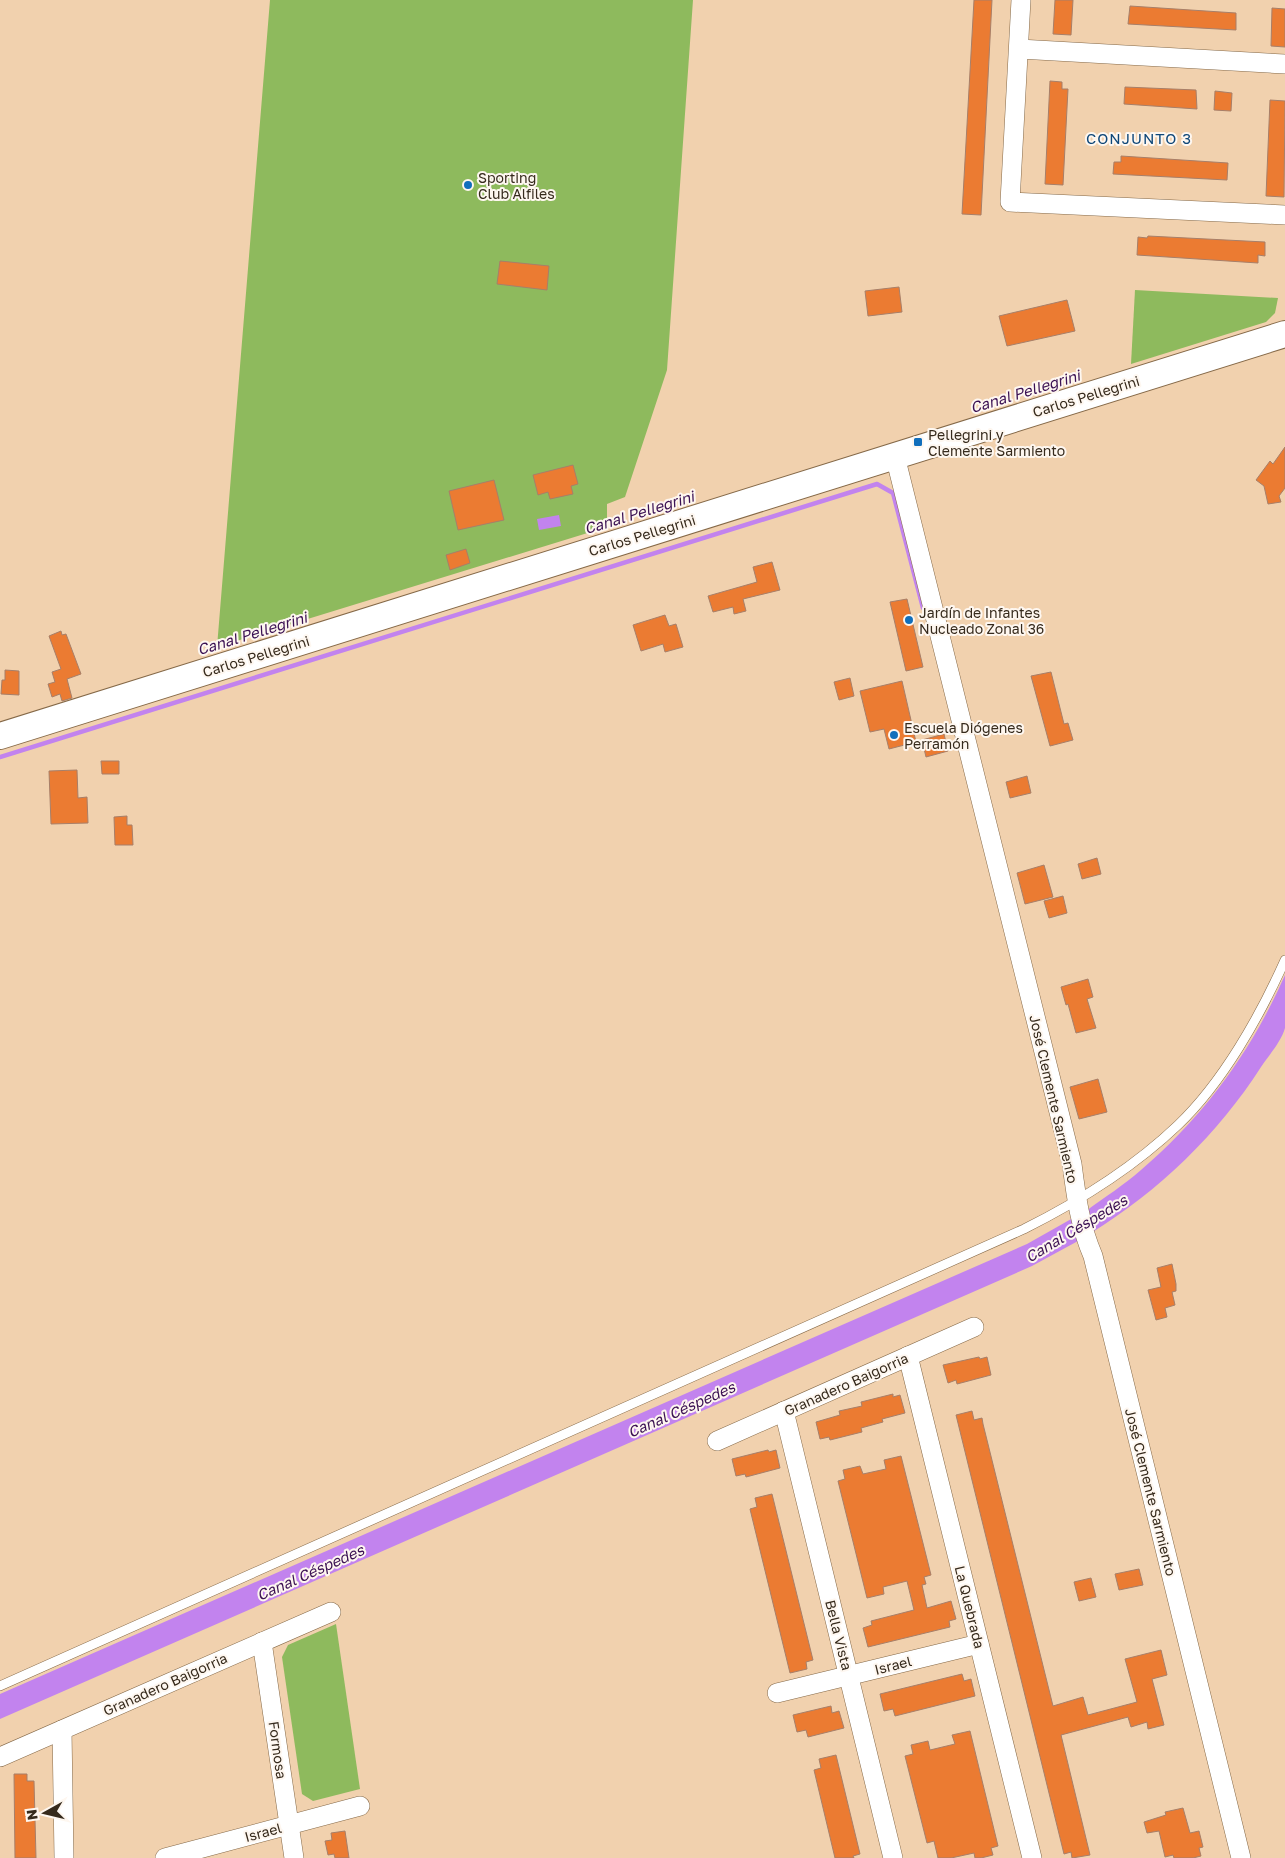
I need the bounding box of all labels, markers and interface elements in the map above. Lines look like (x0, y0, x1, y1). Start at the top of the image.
district label: CONJUNTO 3 (1086, 129, 1192, 147)
place label: Sporting Club Alfiles (478, 169, 555, 202)
marker: Sporting Club Alfiles (462, 179, 474, 191)
water label: Canal Pellegrini (968, 365, 1084, 417)
street label: Carlos Pellegrini (1031, 372, 1141, 420)
place label: Pellegrini y Clemente Sarmiento (928, 426, 1065, 459)
marker: Pellegrini y Clemente Sarmiento (912, 436, 924, 448)
water label: Canal Pellegrini (582, 486, 698, 538)
street label: Carlos Pellegrini (587, 511, 697, 559)
place label: Jardín de Infantes Nucleado Zonal 36 (919, 604, 1044, 637)
water label: Canal Pellegrini (195, 607, 311, 659)
marker: Jardín de Infantes Nucleado Zonal 36 (903, 614, 915, 626)
street label: Carlos Pellegrini (201, 632, 311, 680)
place label: Escuela Diógenes Perramón (904, 719, 1023, 752)
marker: Escuela Diógenes Perramón (888, 729, 900, 741)
street label: José Clemente Sarmiento (1026, 1013, 1082, 1185)
water label: Canal Céspedes (1022, 1190, 1131, 1265)
street label: Granadero Baigorria (781, 1349, 911, 1419)
water label: Canal Céspedes (625, 1377, 738, 1441)
street label: José Clemente Sarmiento (1122, 1406, 1180, 1578)
water label: Canal Céspedes (254, 1540, 367, 1604)
street label: La Quebrada (951, 1564, 989, 1650)
street label: Bella Vista (822, 1598, 856, 1672)
street label: Granadero Baigorria (100, 1649, 230, 1719)
street label: Israel (873, 1652, 913, 1678)
street label: Formosa (266, 1720, 290, 1780)
north arrow (20, 1788, 70, 1838)
text: N (22, 1808, 41, 1821)
street label: Israel (243, 1819, 283, 1845)

